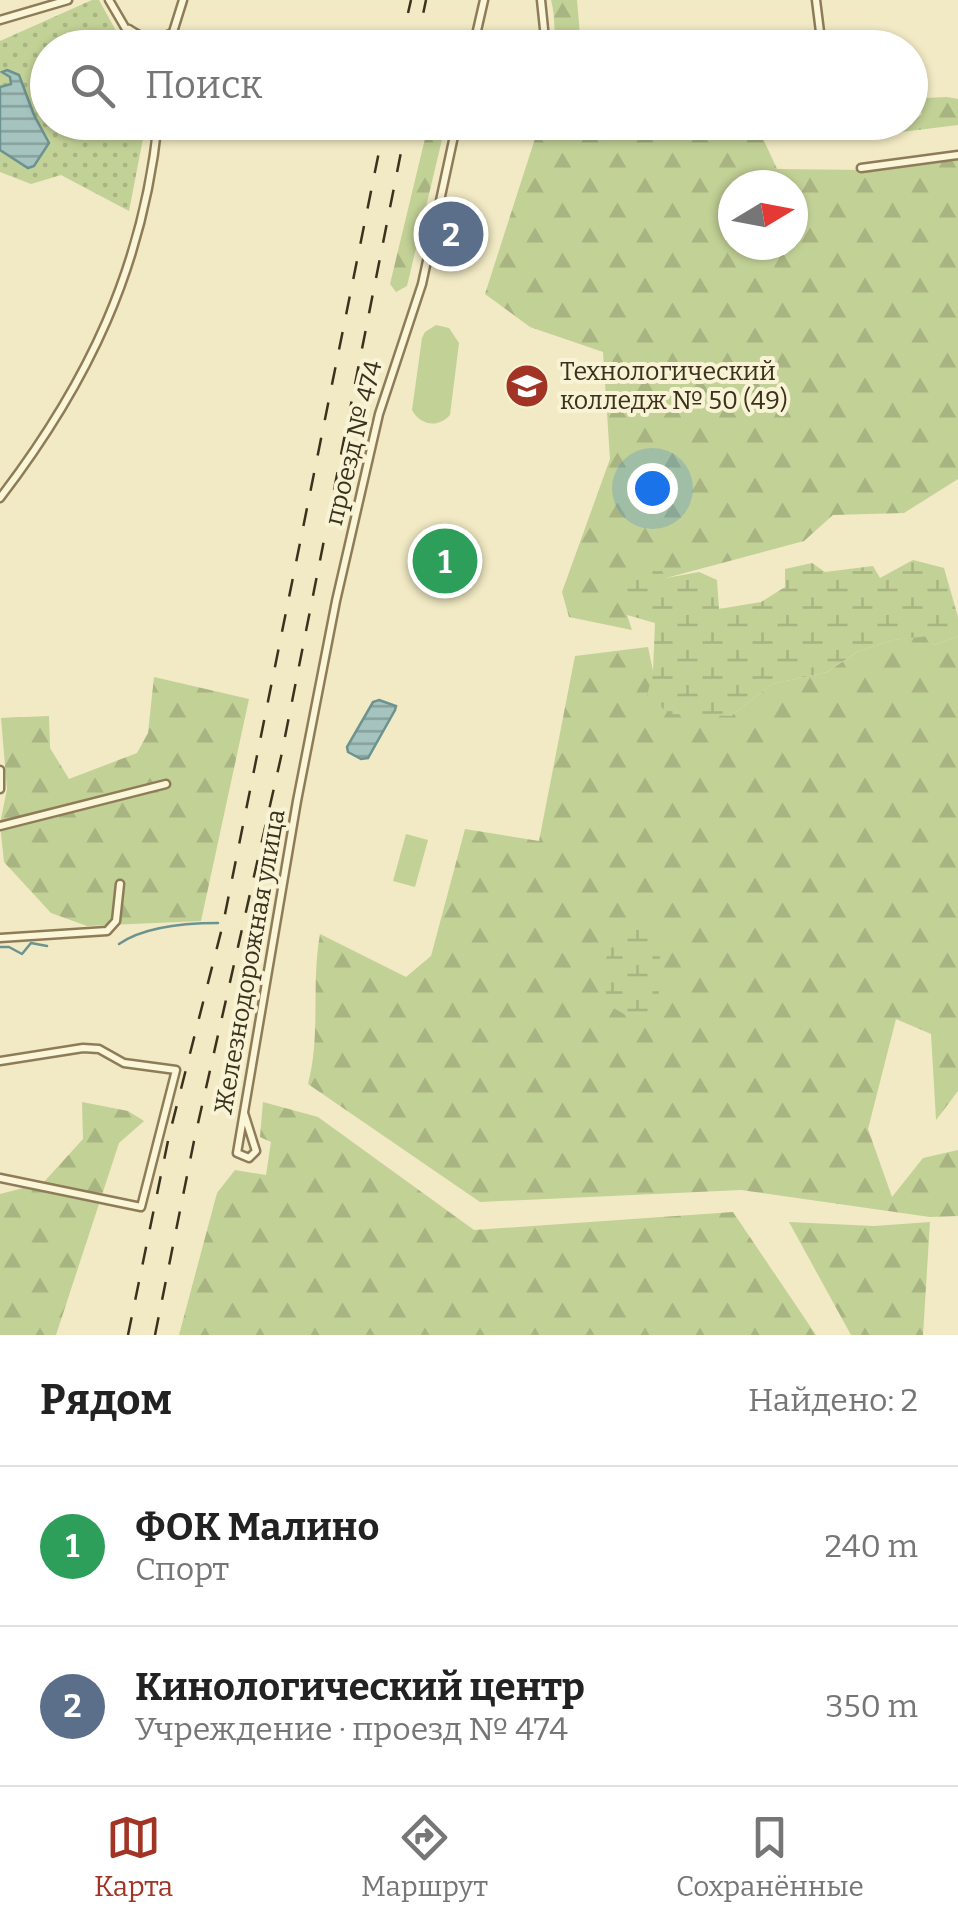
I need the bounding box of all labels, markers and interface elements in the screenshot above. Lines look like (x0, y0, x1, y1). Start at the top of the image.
search box (30, 30, 928, 140)
icon: search (65, 58, 120, 113)
text: Поиск (145, 62, 262, 108)
north arrow (718, 170, 808, 260)
pin: 2 (418, 196, 484, 272)
street label: проезд № 474 (319, 357, 389, 528)
place label: Технологический колледж № 50 (49) (560, 357, 788, 416)
school or university icon: Технологический колледж № 50 (49) (504, 363, 550, 409)
your location (627, 463, 678, 514)
pin: 1 (412, 524, 478, 598)
street label: Железнодорожная улица (208, 807, 292, 1117)
text: Рядом (40, 1375, 172, 1425)
text: Найдено: 2 (748, 1381, 918, 1419)
text: ФОК Малино (135, 1504, 379, 1550)
text: 1 (66, 1527, 79, 1565)
text: 240 m (824, 1527, 918, 1565)
text: Спорт (135, 1550, 229, 1588)
text: Кинологический центр (135, 1664, 585, 1710)
text: 2 (63, 1687, 82, 1725)
text: 350 m (825, 1687, 918, 1725)
text: Учреждение · проезд № 474 (135, 1710, 568, 1748)
tab: Карта (94, 1810, 173, 1903)
tab: Маршрут (361, 1810, 488, 1903)
tab: Сохранённые (676, 1810, 864, 1903)

